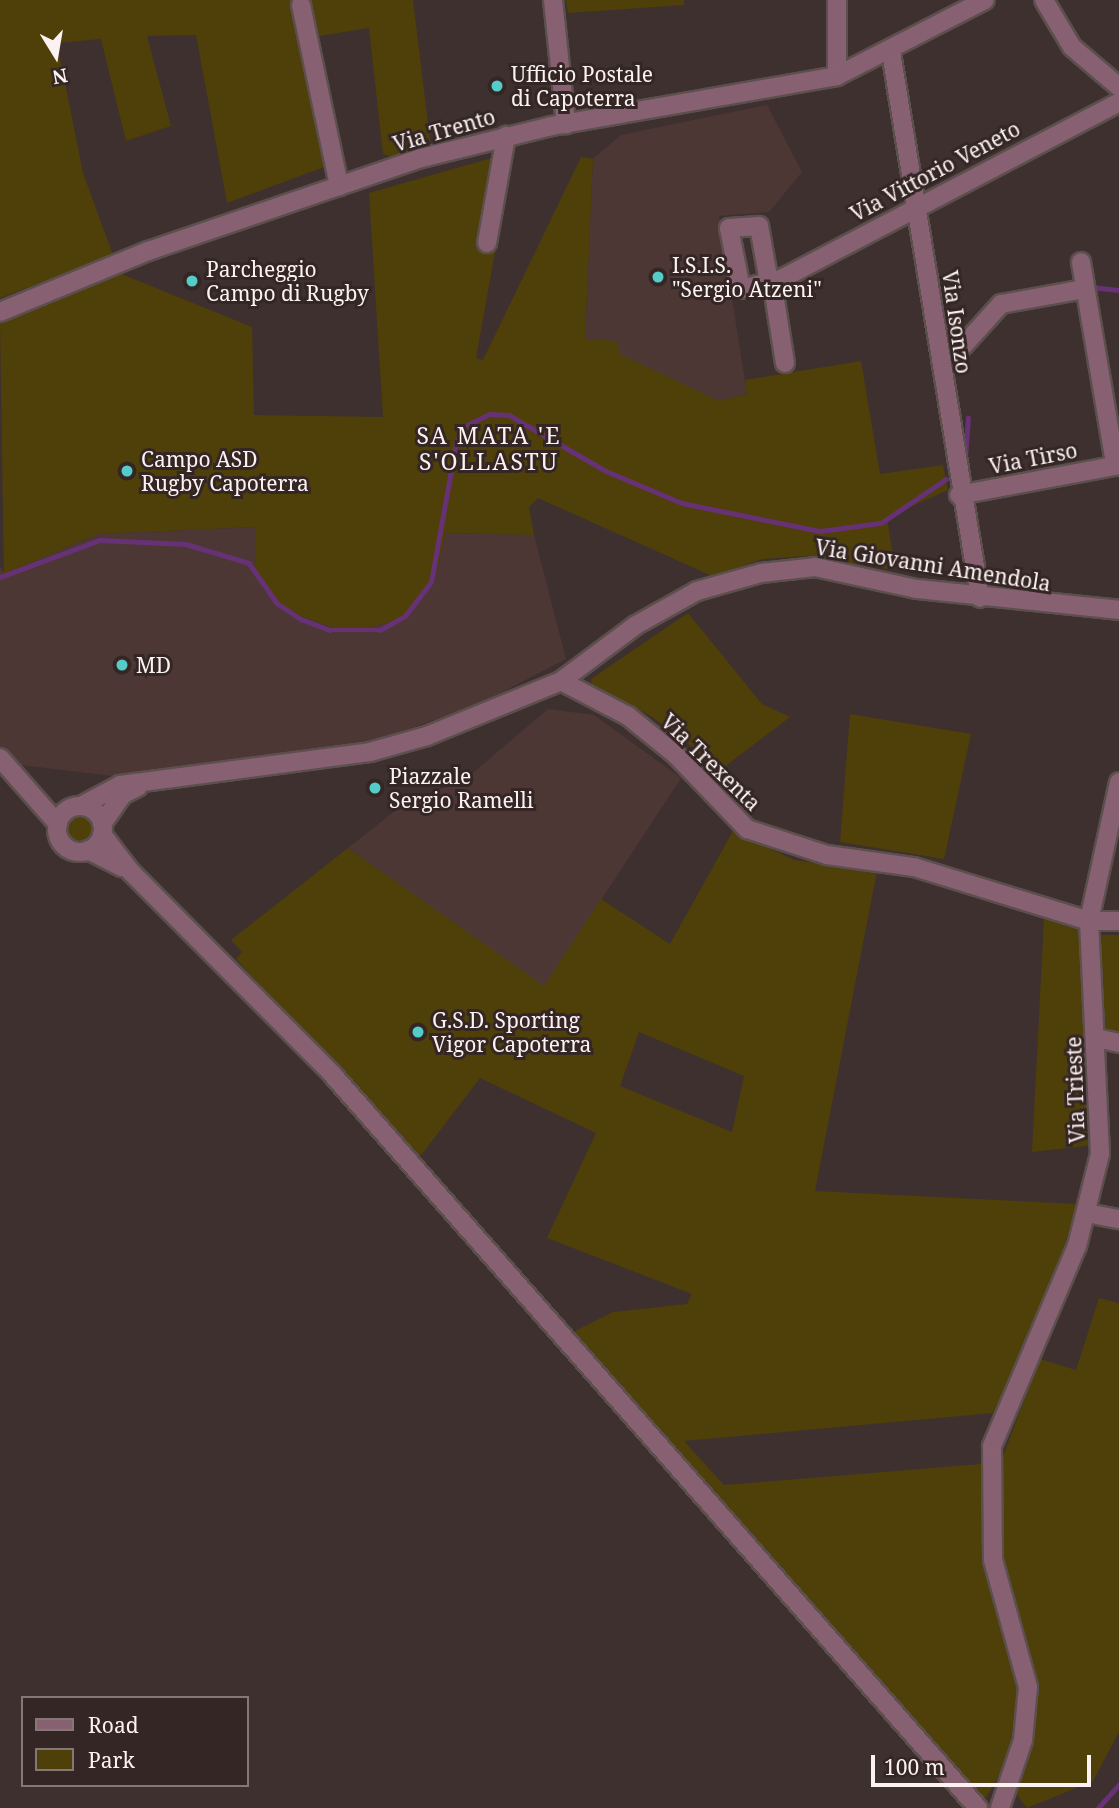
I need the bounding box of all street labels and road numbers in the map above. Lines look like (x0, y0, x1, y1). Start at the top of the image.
street label: Via Trento (390, 103, 498, 157)
street label: Via Vittorio Veneto (846, 116, 1024, 226)
street label: Via Isonzo (937, 269, 977, 375)
street label: Via Tirso (987, 437, 1079, 479)
street label: Via Giovanni Amendola (813, 534, 1053, 596)
street label: Via Trexenta (656, 708, 766, 816)
street label: Via Trieste (1061, 1036, 1089, 1144)

